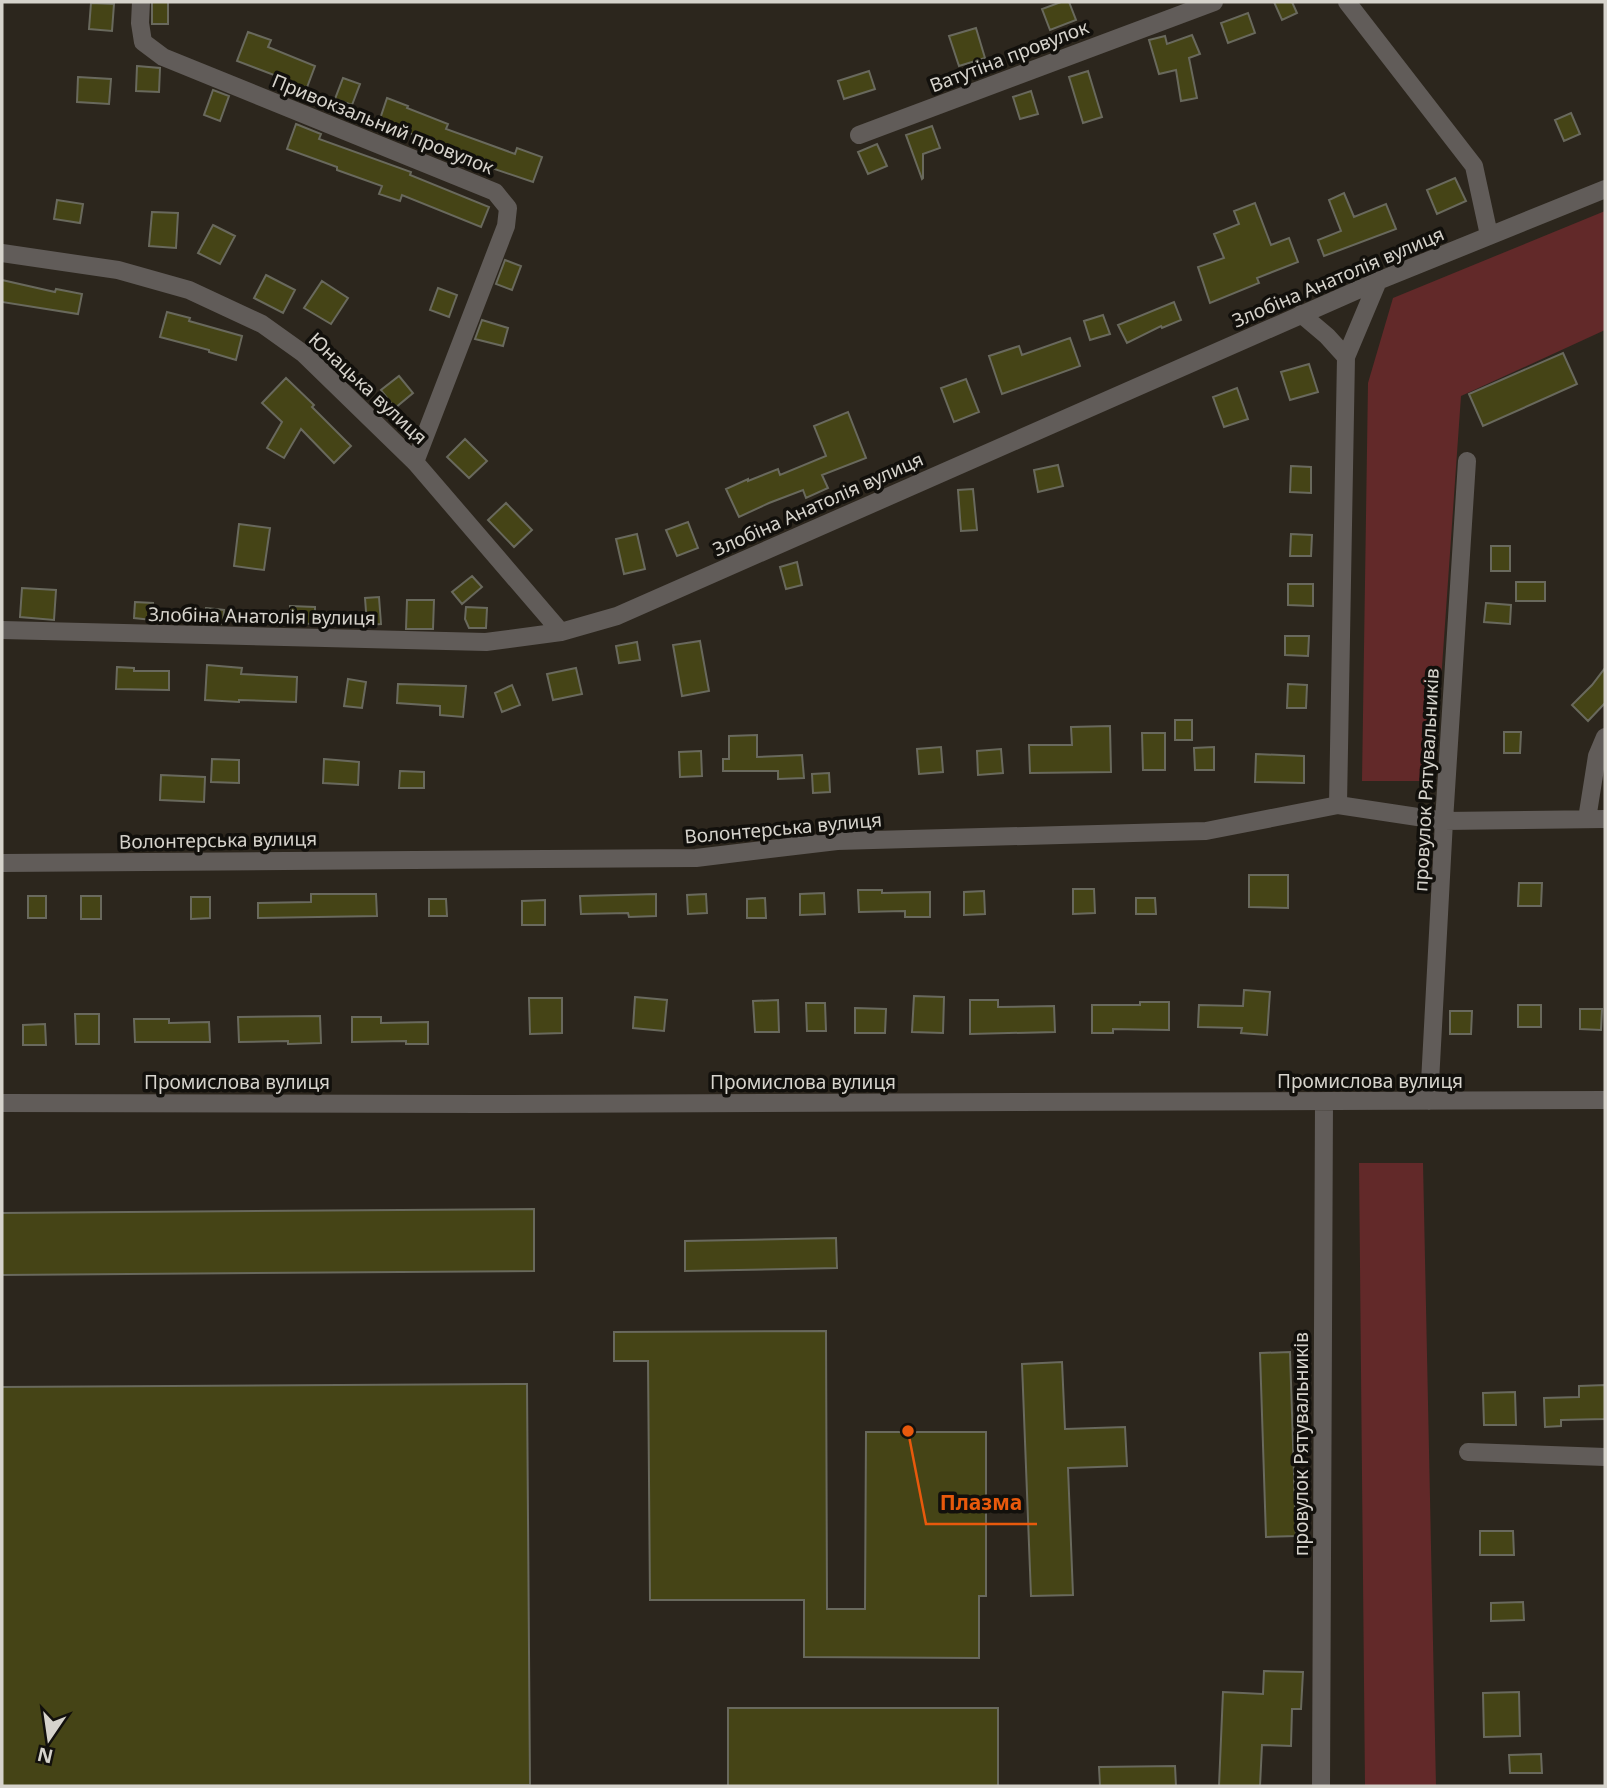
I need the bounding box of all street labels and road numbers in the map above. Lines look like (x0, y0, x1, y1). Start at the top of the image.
street label: Ватутіна провулок (926, 14, 1092, 98)
street label: Привокзальний провулок (268, 68, 498, 180)
street label: Злобіна Анатолія вулиця (1228, 221, 1448, 333)
street label: Юнацька вулиця (303, 326, 433, 450)
street label: Злобіна Анатолія вулиця (709, 446, 927, 562)
street label: Злобіна Анатолія вулиця (148, 601, 376, 631)
street label: провулок Рятувальників (1407, 668, 1445, 892)
street label: Волонтерська вулиця (683, 806, 883, 850)
street label: Волонтерська вулиця (119, 825, 317, 855)
street label: Промислова вулиця (1277, 1068, 1463, 1094)
street label: Промислова вулиця (144, 1069, 330, 1095)
street label: Промислова вулиця (710, 1069, 896, 1095)
street label: провулок Рятувальників (1288, 1332, 1314, 1556)

